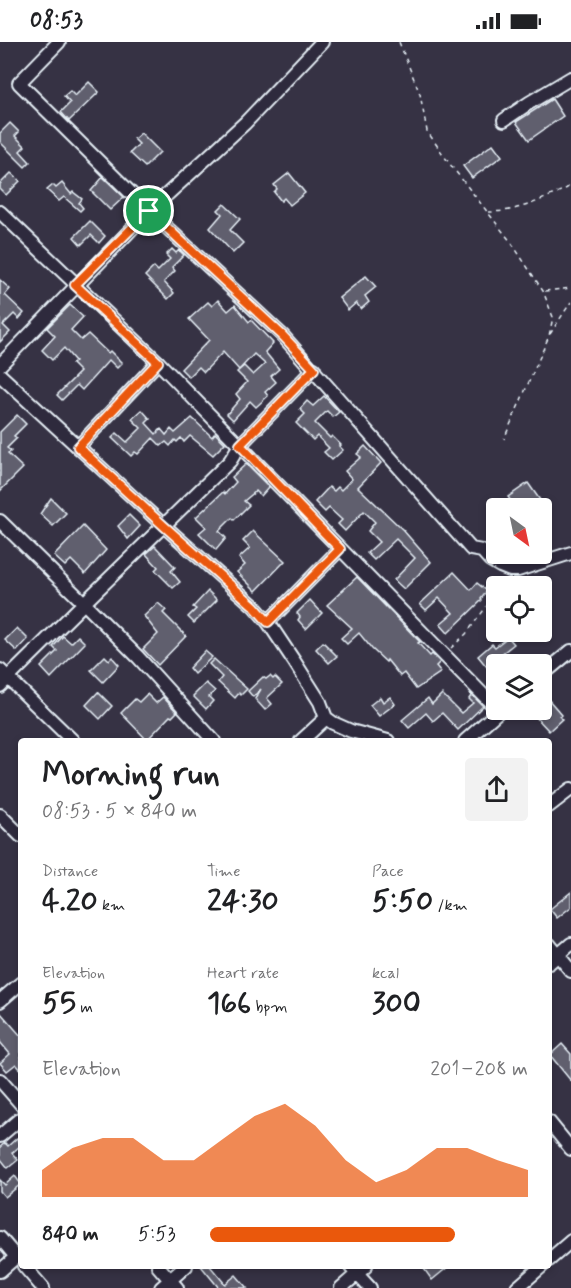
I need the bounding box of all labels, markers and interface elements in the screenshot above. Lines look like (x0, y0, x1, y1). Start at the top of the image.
text: 08:53 (30, 7, 83, 35)
pin (123, 185, 174, 236)
icon: arrive (132, 194, 165, 227)
north arrow (486, 498, 552, 564)
map controls (486, 498, 552, 720)
button: locate (486, 576, 552, 642)
button: layers (486, 654, 552, 720)
text: Morning run (42, 753, 220, 797)
button: share (465, 758, 528, 821)
text: 08:53 · 5 × 840 m (42, 798, 197, 825)
text: Distance (42, 861, 98, 882)
text: Time (207, 861, 241, 882)
text: Pace (372, 861, 404, 882)
text: 4.20 (42, 882, 98, 921)
text: 24:30 (207, 882, 279, 921)
text: 5:50 (372, 882, 433, 921)
text: km (98, 895, 125, 916)
text: /km (433, 895, 468, 916)
text: Elevation (42, 963, 105, 984)
text: Heart rate (207, 963, 279, 984)
text: kcal (372, 963, 399, 984)
text: 55 (42, 984, 76, 1023)
text: 166 (207, 984, 251, 1023)
text: 300 (372, 984, 421, 1023)
text: m (76, 997, 93, 1018)
text: bpm (251, 997, 288, 1018)
text: Elevation (42, 1056, 121, 1083)
text: 201–208 m (430, 1056, 528, 1083)
text: 840 m (42, 1221, 99, 1248)
text: 5:53 (138, 1221, 176, 1248)

